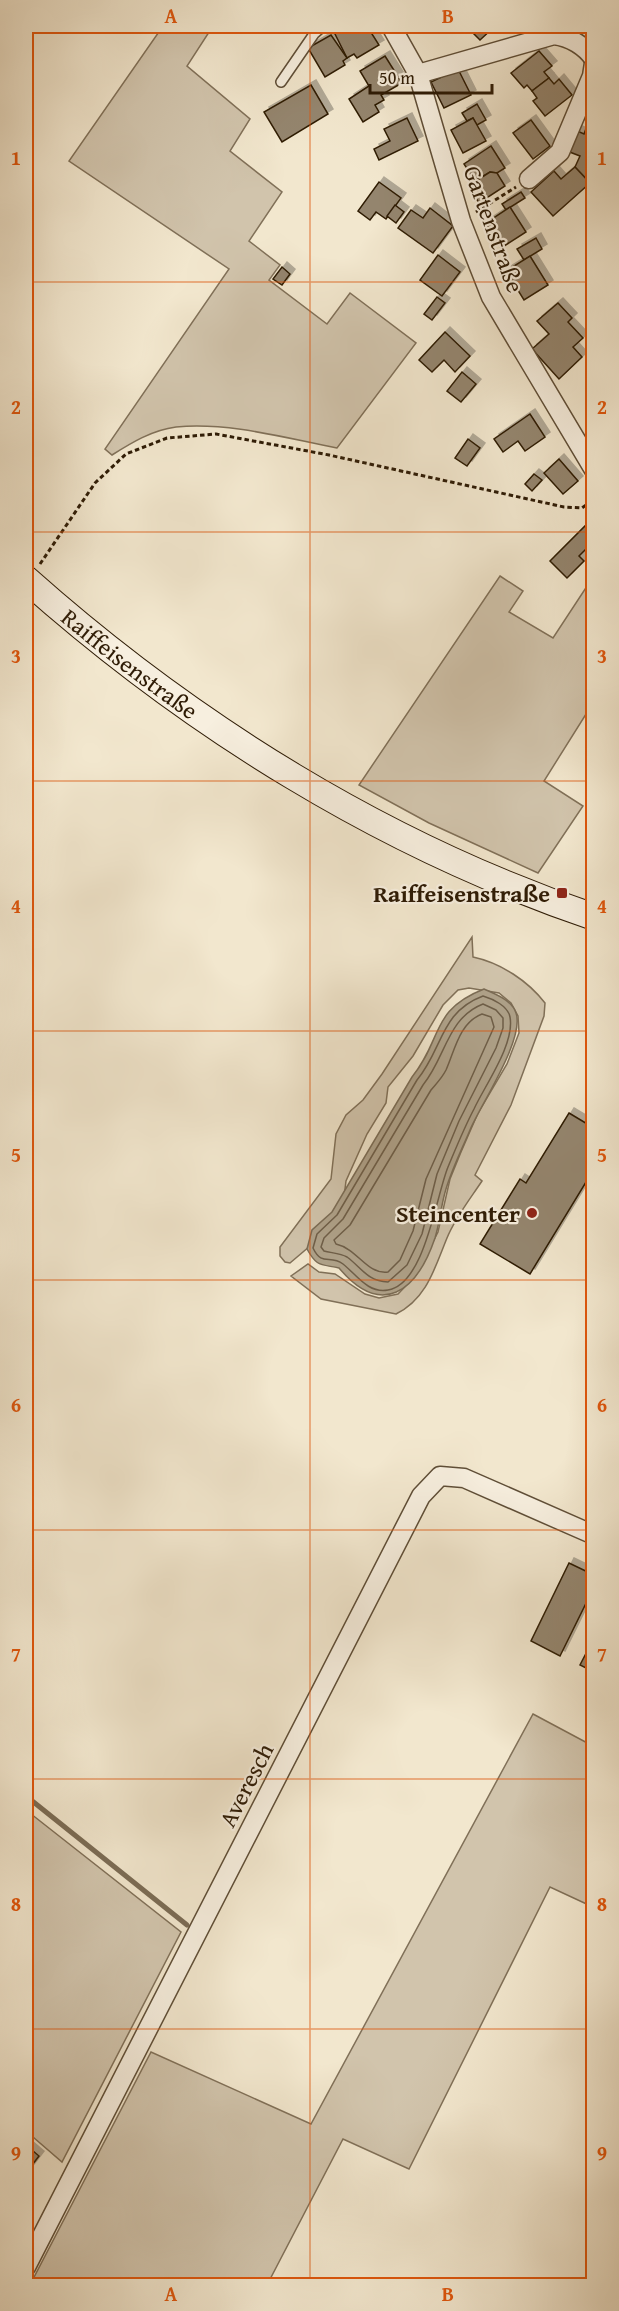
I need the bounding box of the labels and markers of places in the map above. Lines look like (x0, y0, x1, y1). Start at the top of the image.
place label: Raiffeisenstraße (373, 876, 550, 911)
marker: Raiffeisenstraße (555, 886, 569, 900)
place label: Steincenter (396, 1196, 520, 1231)
marker: Steincenter (525, 1206, 539, 1220)

